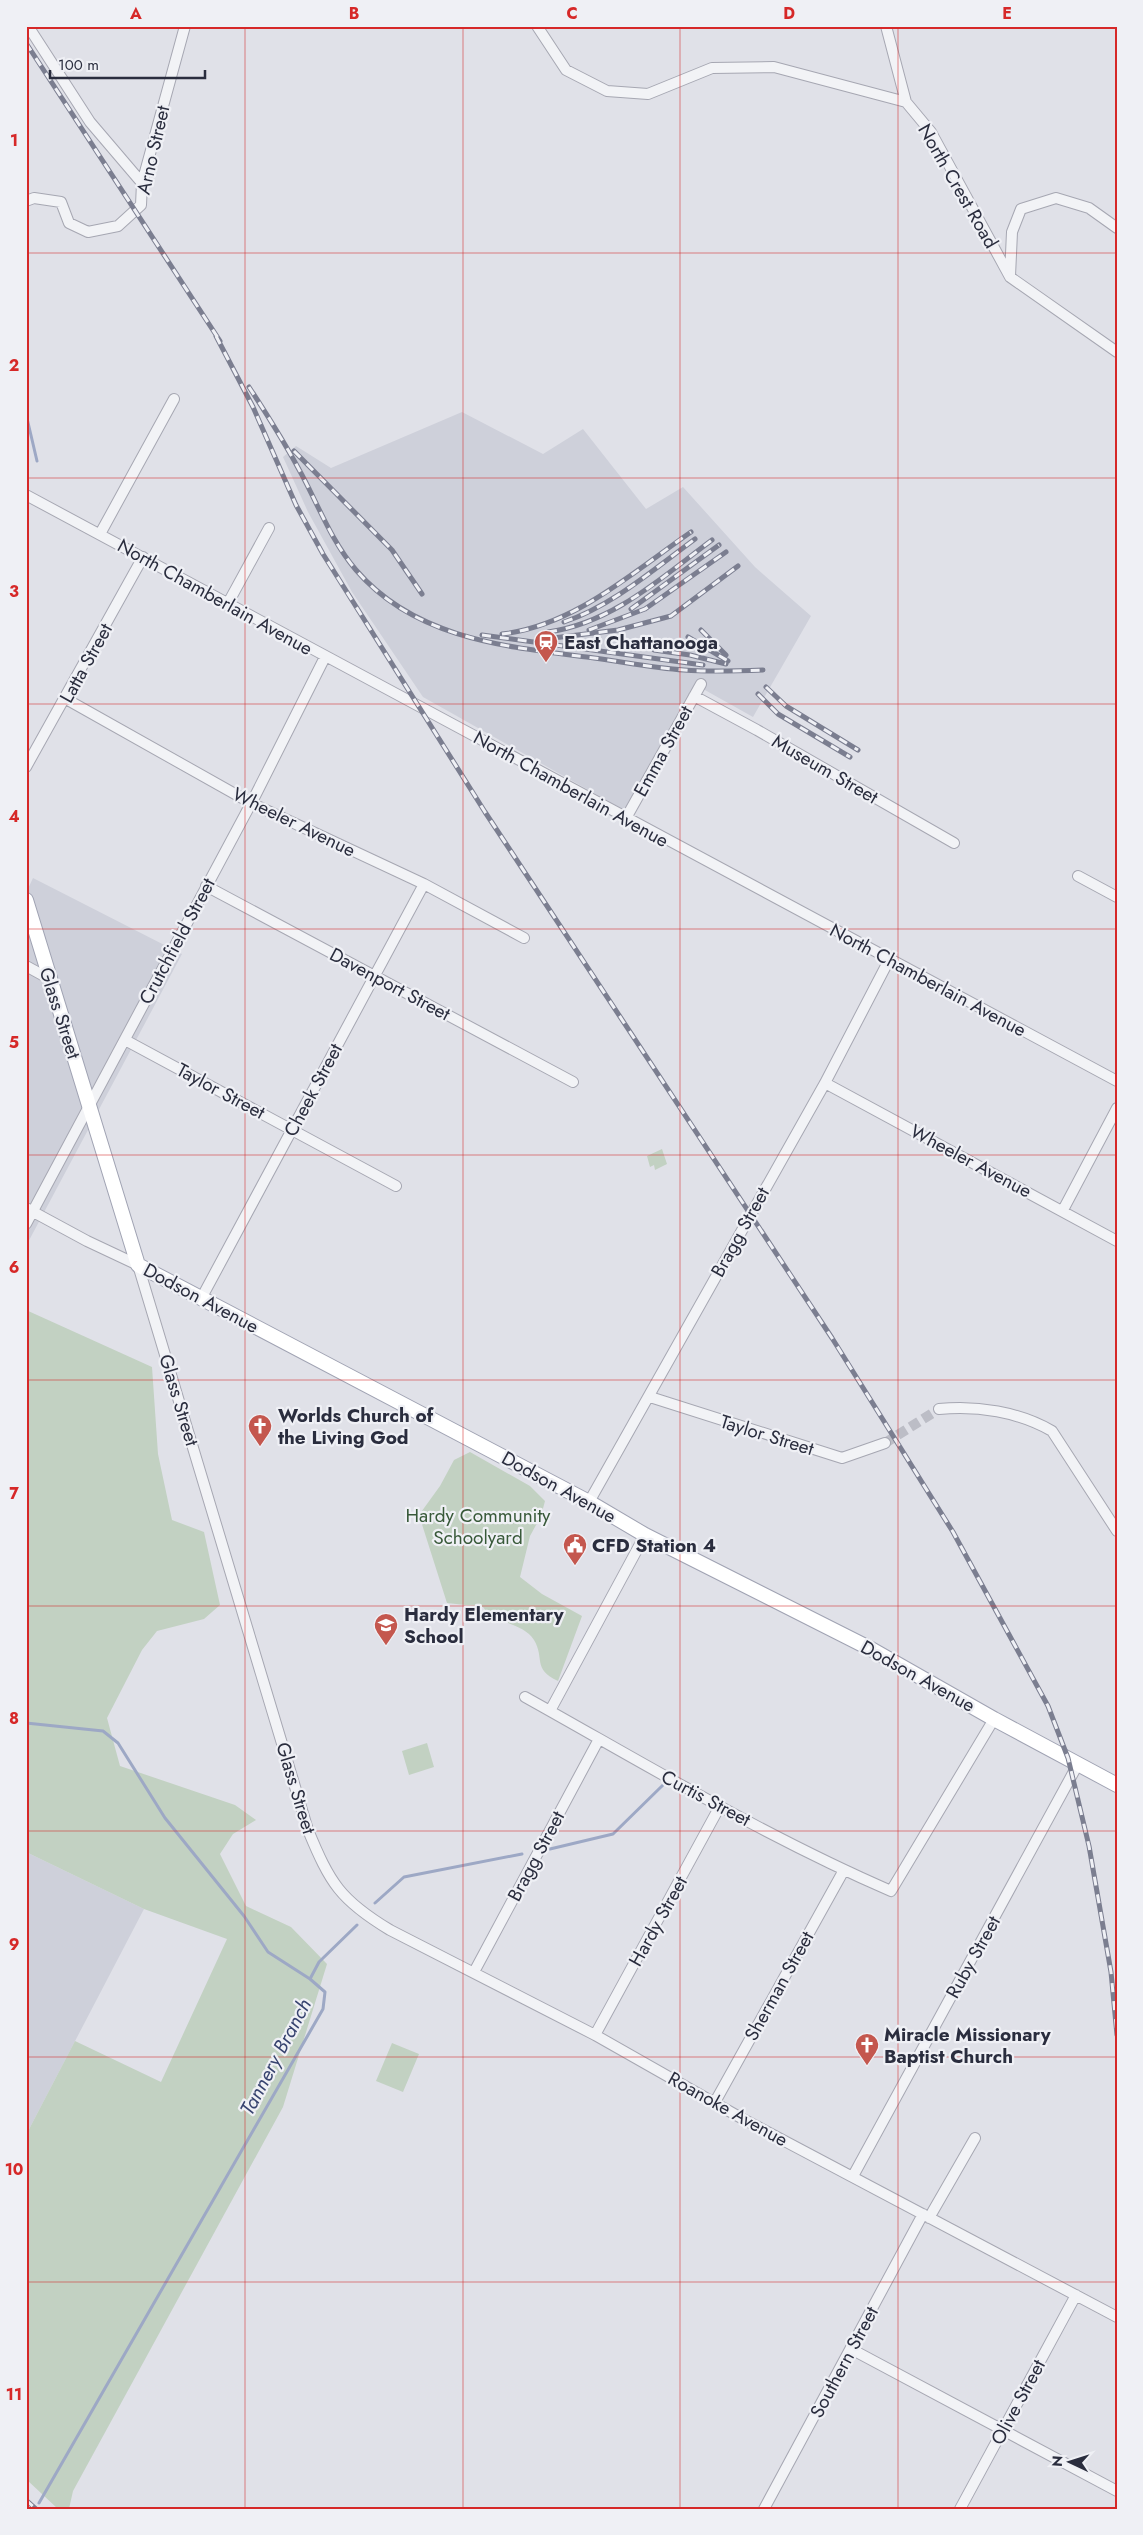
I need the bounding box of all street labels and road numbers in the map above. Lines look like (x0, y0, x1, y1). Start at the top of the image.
street label: Arno Street (130, 102, 176, 197)
street label: North Crest Road (911, 119, 1005, 253)
street label: North Chamberlain Avenue (113, 532, 318, 662)
street label: Latta Street (53, 618, 119, 708)
street label: Emma Street (627, 700, 699, 801)
street label: North Chamberlain Avenue (469, 724, 674, 854)
street label: Museum Street (767, 728, 884, 811)
street label: Wheeler Avenue (228, 781, 360, 864)
street label: Crutchfield Street (132, 873, 222, 1009)
street label: North Chamberlain Avenue (825, 917, 1031, 1043)
street label: Davenport Street (325, 941, 455, 1027)
street label: Glass Street (33, 964, 88, 1063)
street label: Cheek Street (277, 1038, 349, 1141)
street label: Taylor Street (172, 1056, 270, 1126)
street label: Wheeler Avenue (906, 1118, 1037, 1204)
street label: Bragg Street (704, 1182, 776, 1282)
street label: Dodson Avenue (139, 1256, 264, 1340)
street label: Glass Street (152, 1351, 206, 1450)
street label: Taylor Street (717, 1408, 818, 1462)
street label: Dodson Avenue (497, 1444, 621, 1530)
street label: Dodson Avenue (856, 1633, 980, 1719)
street label: Glass Street (269, 1739, 323, 1838)
street label: Curtis Street (657, 1763, 756, 1833)
street label: Bragg Street (501, 1806, 571, 1906)
street label: Hardy Street (622, 1871, 694, 1971)
street label: Ruby Street (939, 1910, 1007, 2003)
street label: Sherman Street (738, 1926, 821, 2046)
street label: Roanoke Avenue (663, 2065, 793, 2153)
street label: Southern Street (803, 2301, 885, 2422)
street label: Olive Street (984, 2354, 1052, 2449)

